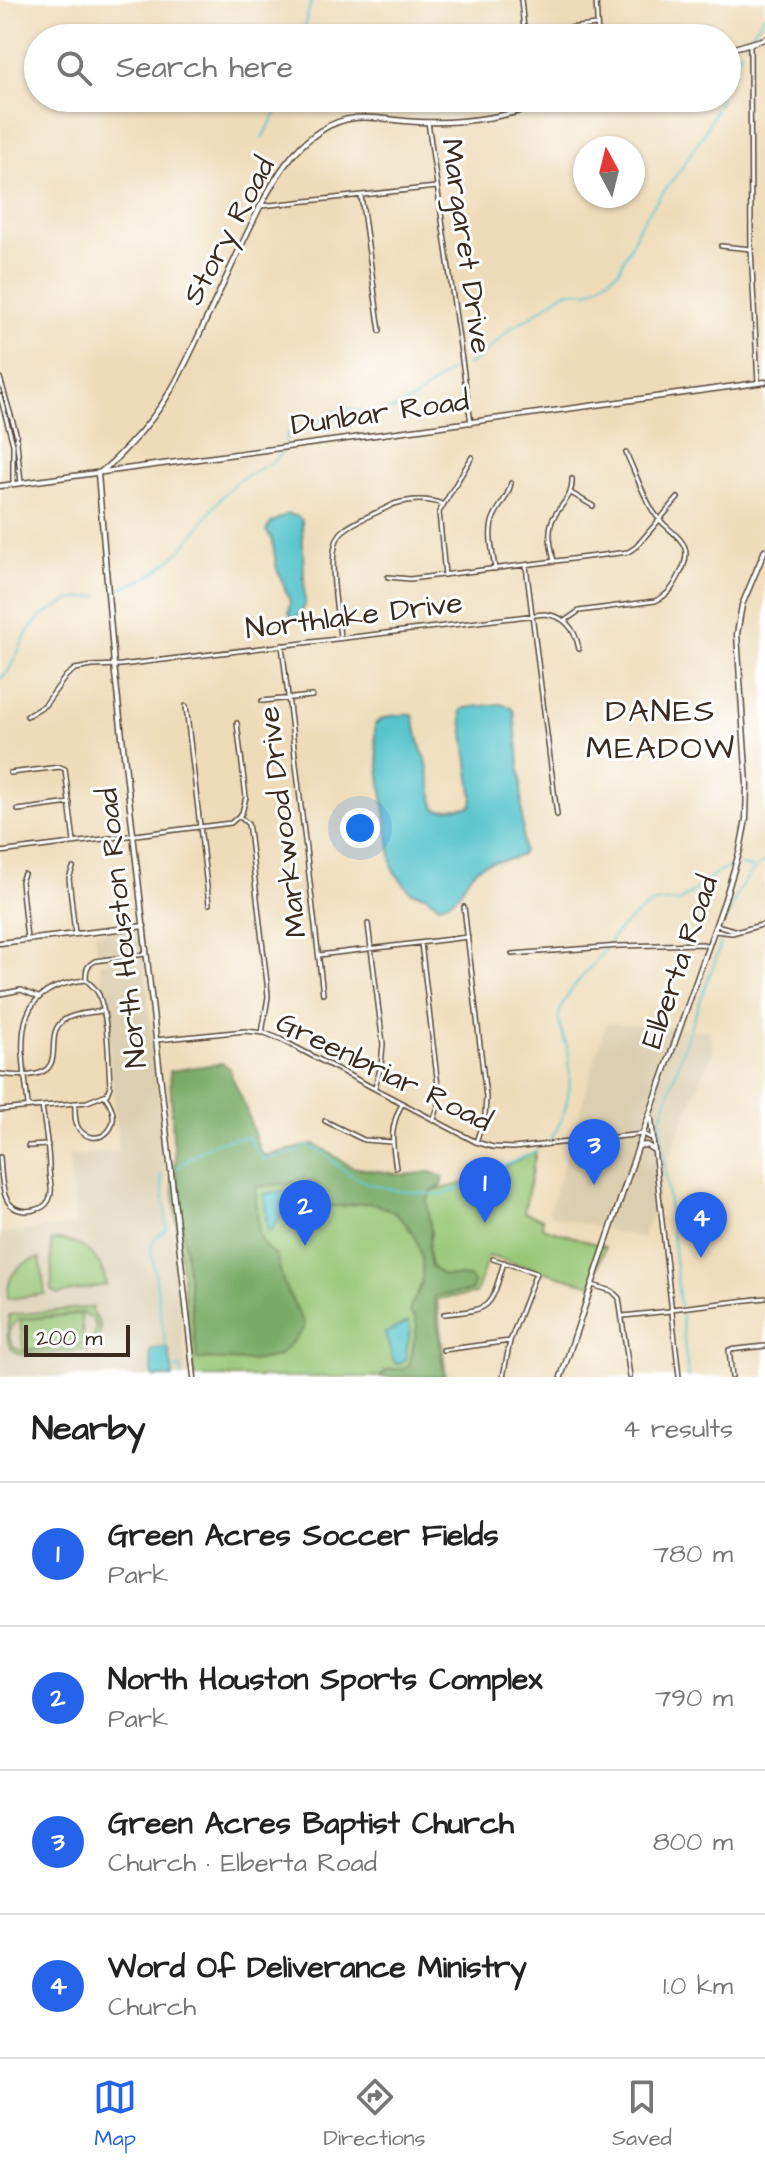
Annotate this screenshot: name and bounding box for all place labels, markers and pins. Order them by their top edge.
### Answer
pin: 3 [568,1119,620,1185]
pin: 1 [459,1157,511,1223]
pin: 2 [279,1180,331,1246]
pin: 4 [675,1192,727,1258]

